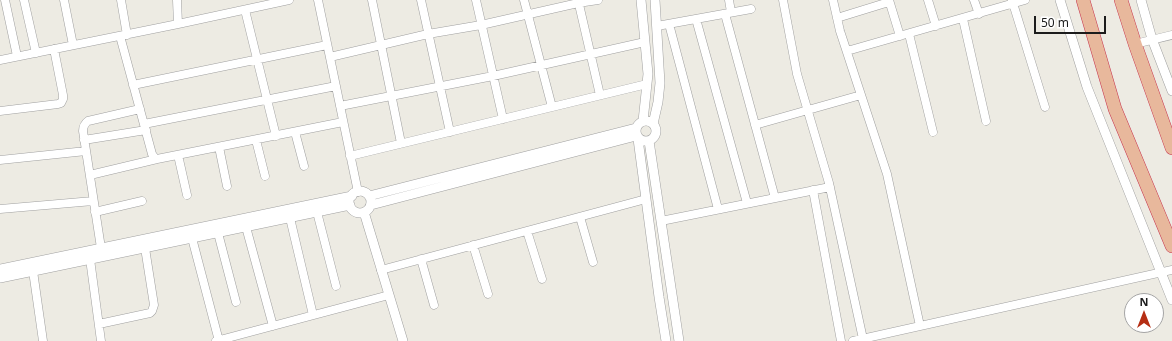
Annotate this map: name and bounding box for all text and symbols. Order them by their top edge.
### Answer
scale bar [1036,8,1108,34]
text: 50 m [1041,14,1069,31]
north arrow [1124,293,1164,333]
text: N [1140,294,1148,309]

